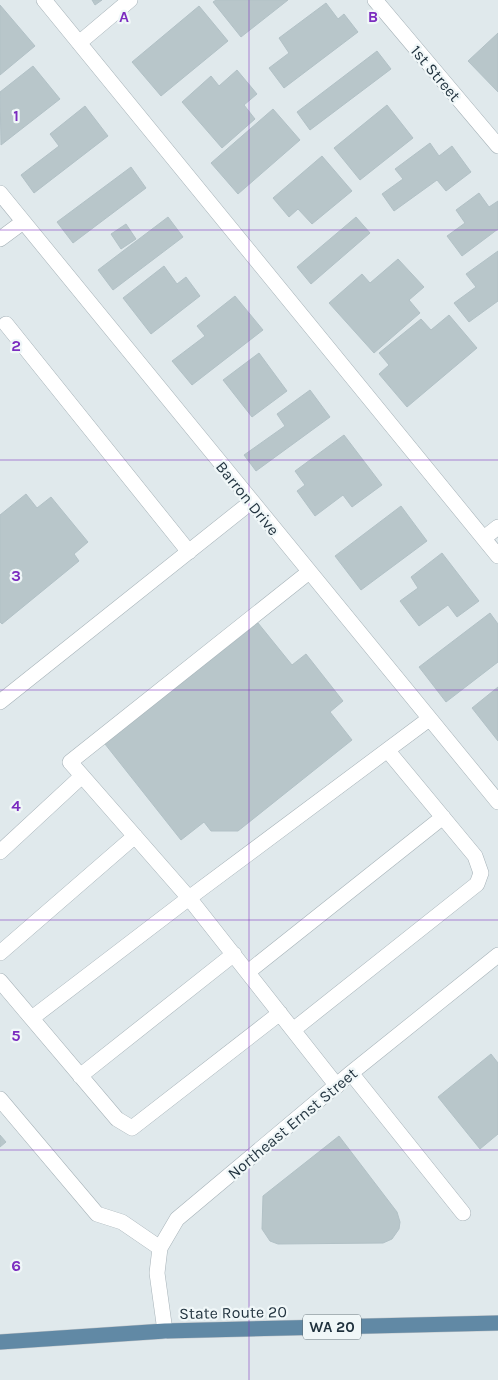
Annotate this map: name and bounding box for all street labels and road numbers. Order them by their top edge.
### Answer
street label: 1st Street [407,41,465,105]
street label: Barron Drive [212,457,283,539]
street label: Northeast Ernst Street [224,1064,361,1183]
street label: State Route 20 [179,1302,287,1323]
road number: WA 20 [303,1314,361,1340]

